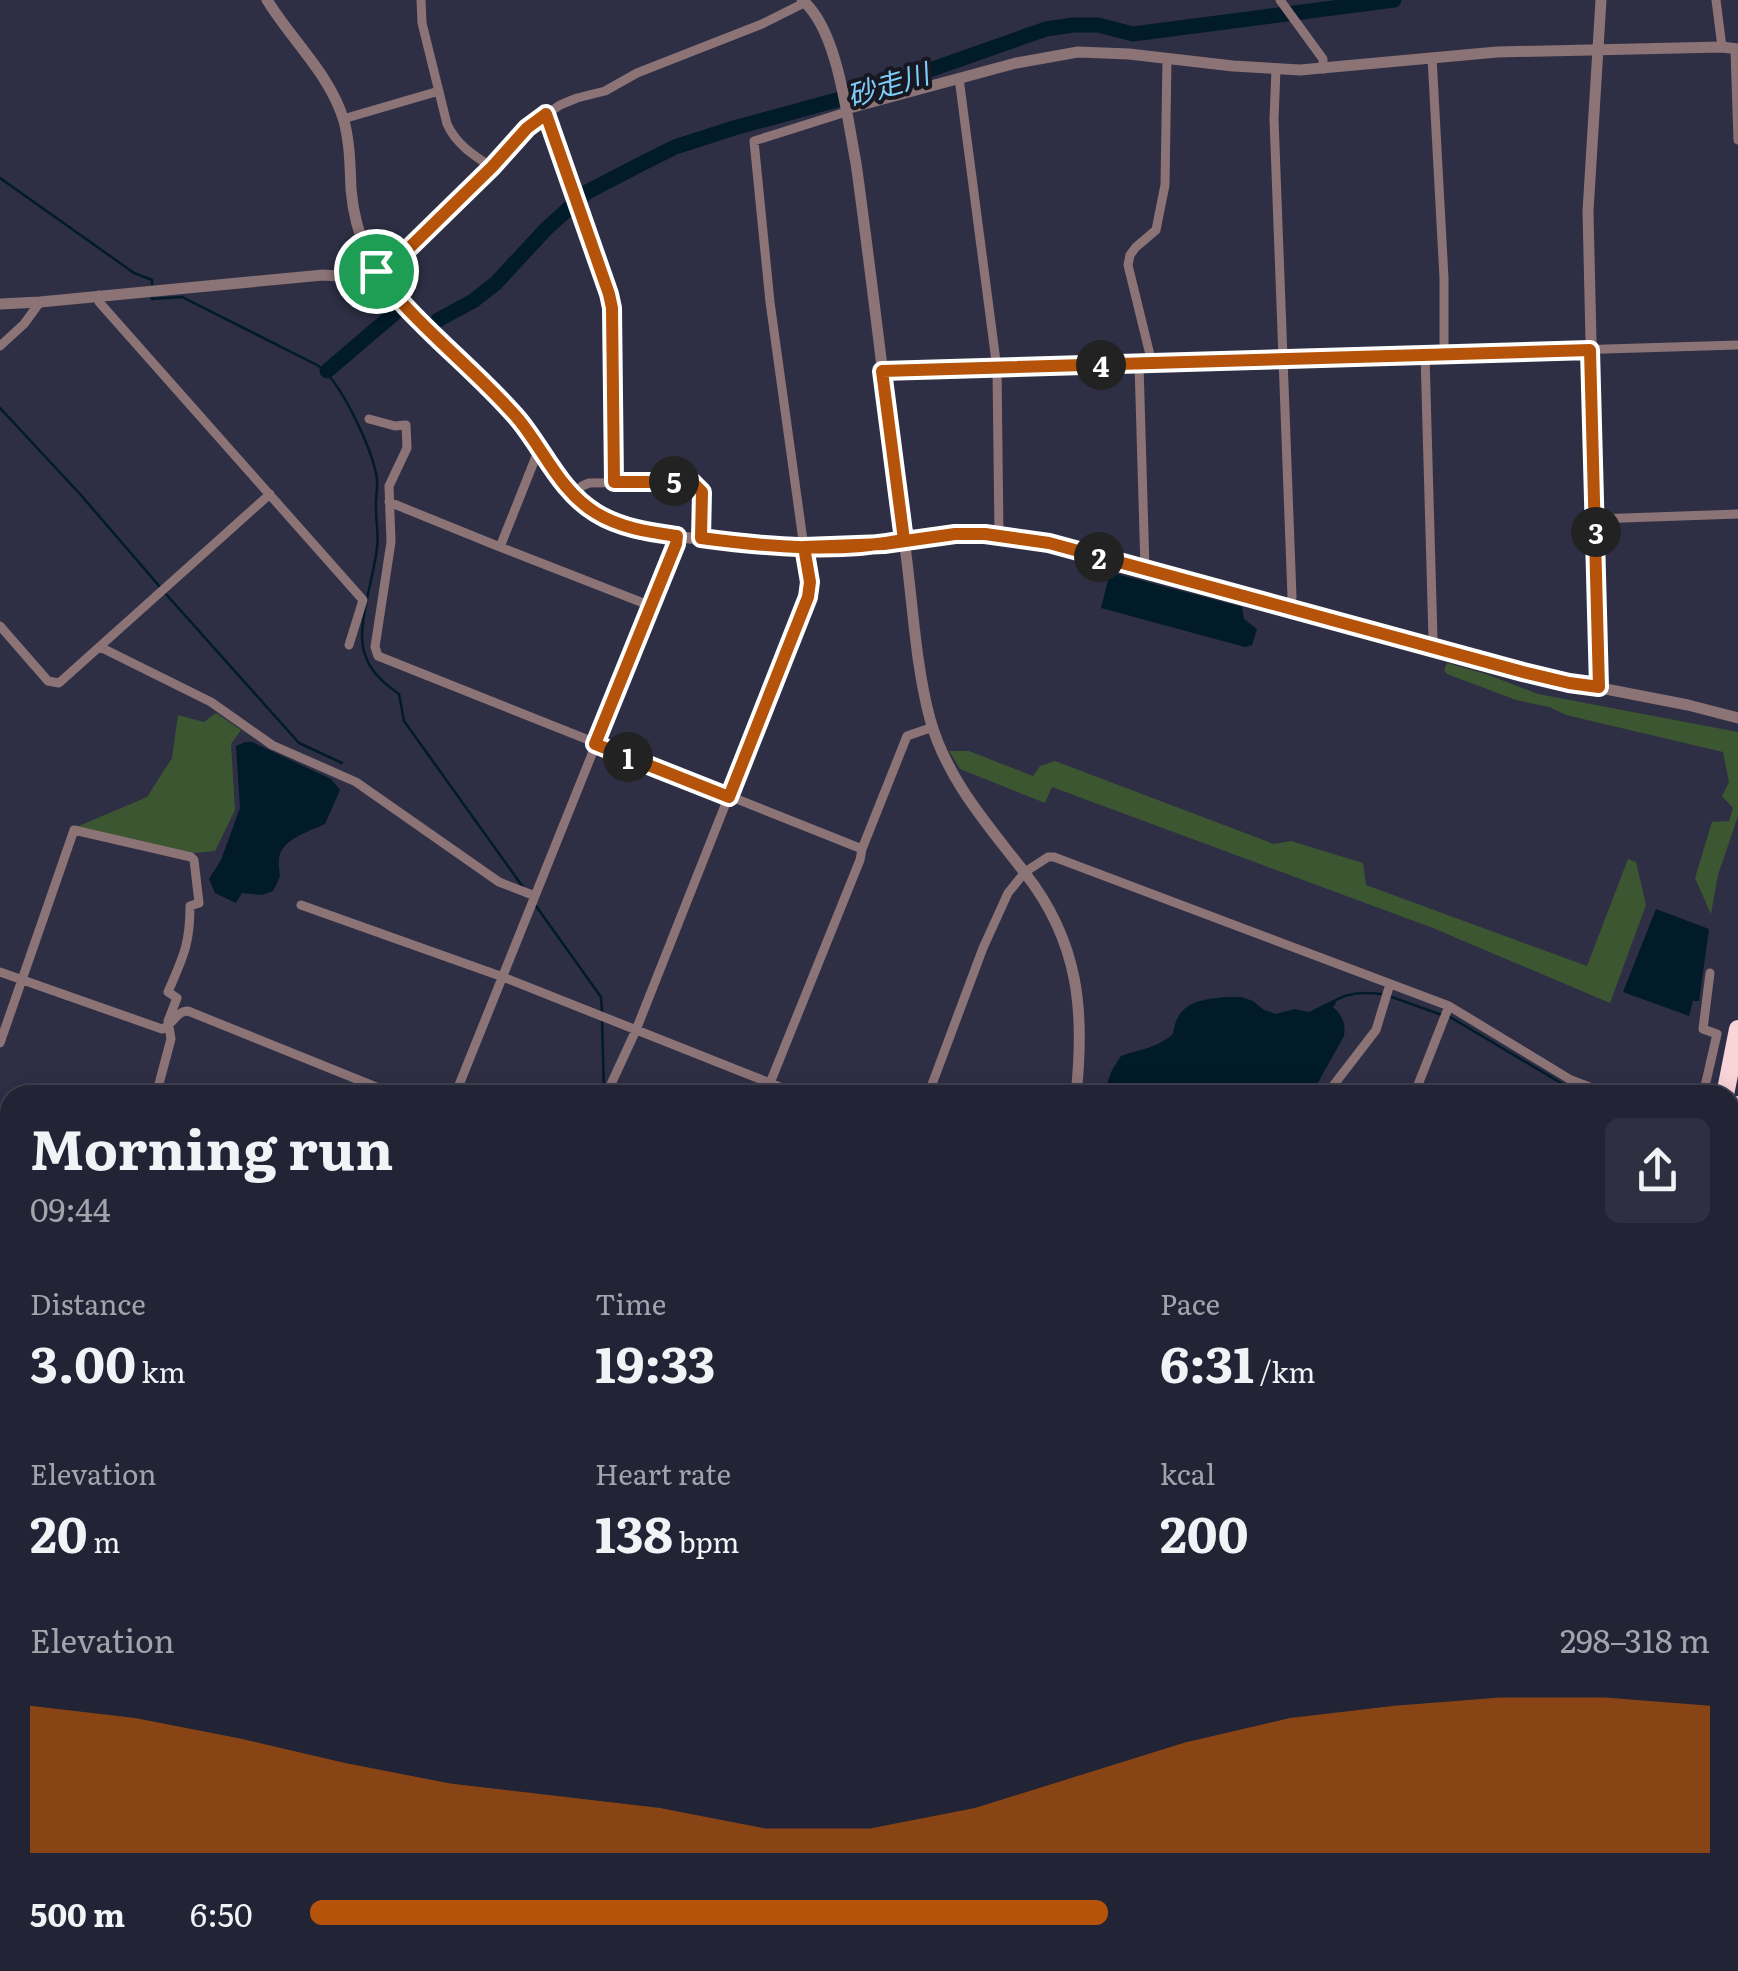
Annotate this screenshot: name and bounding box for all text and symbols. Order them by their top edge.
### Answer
water label: 砂走川 [841,50,937,115]
pin [334,229,419,314]
icon: arrive [349,244,404,299]
pin: 4 [1076,340,1126,390]
text: 4 [1093,344,1109,386]
pin: 5 [649,456,699,506]
text: 5 [666,460,682,502]
pin: 3 [1571,507,1621,557]
text: 3 [1588,511,1604,553]
pin: 2 [1074,532,1124,582]
text: 2 [1091,536,1107,578]
pin: 1 [603,732,653,782]
text: 1 [622,736,634,778]
text: Morning run [30,1105,393,1187]
button: share [1605,1118,1710,1223]
text: 09:44 [30,1184,111,1232]
text: Distance [30,1282,146,1324]
text: Time [595,1282,666,1324]
text: Pace [1160,1282,1220,1324]
text: 3.00 [30,1324,136,1398]
text: 19:33 [595,1324,715,1398]
text: 6:31 [1160,1324,1254,1398]
text: km [136,1350,186,1392]
text: /km [1254,1350,1316,1392]
text: Elevation [30,1452,157,1494]
text: Heart rate [595,1452,731,1494]
text: kcal [1160,1452,1215,1494]
text: 20 [30,1494,88,1568]
text: 138 [595,1494,673,1568]
text: 200 [1160,1494,1248,1568]
text: m [88,1520,120,1562]
text: bpm [673,1520,740,1562]
text: Elevation [30,1615,175,1663]
text: 298–318 m [1560,1615,1710,1663]
text: 500 m [30,1889,125,1937]
text: 6:50 [190,1889,253,1937]

